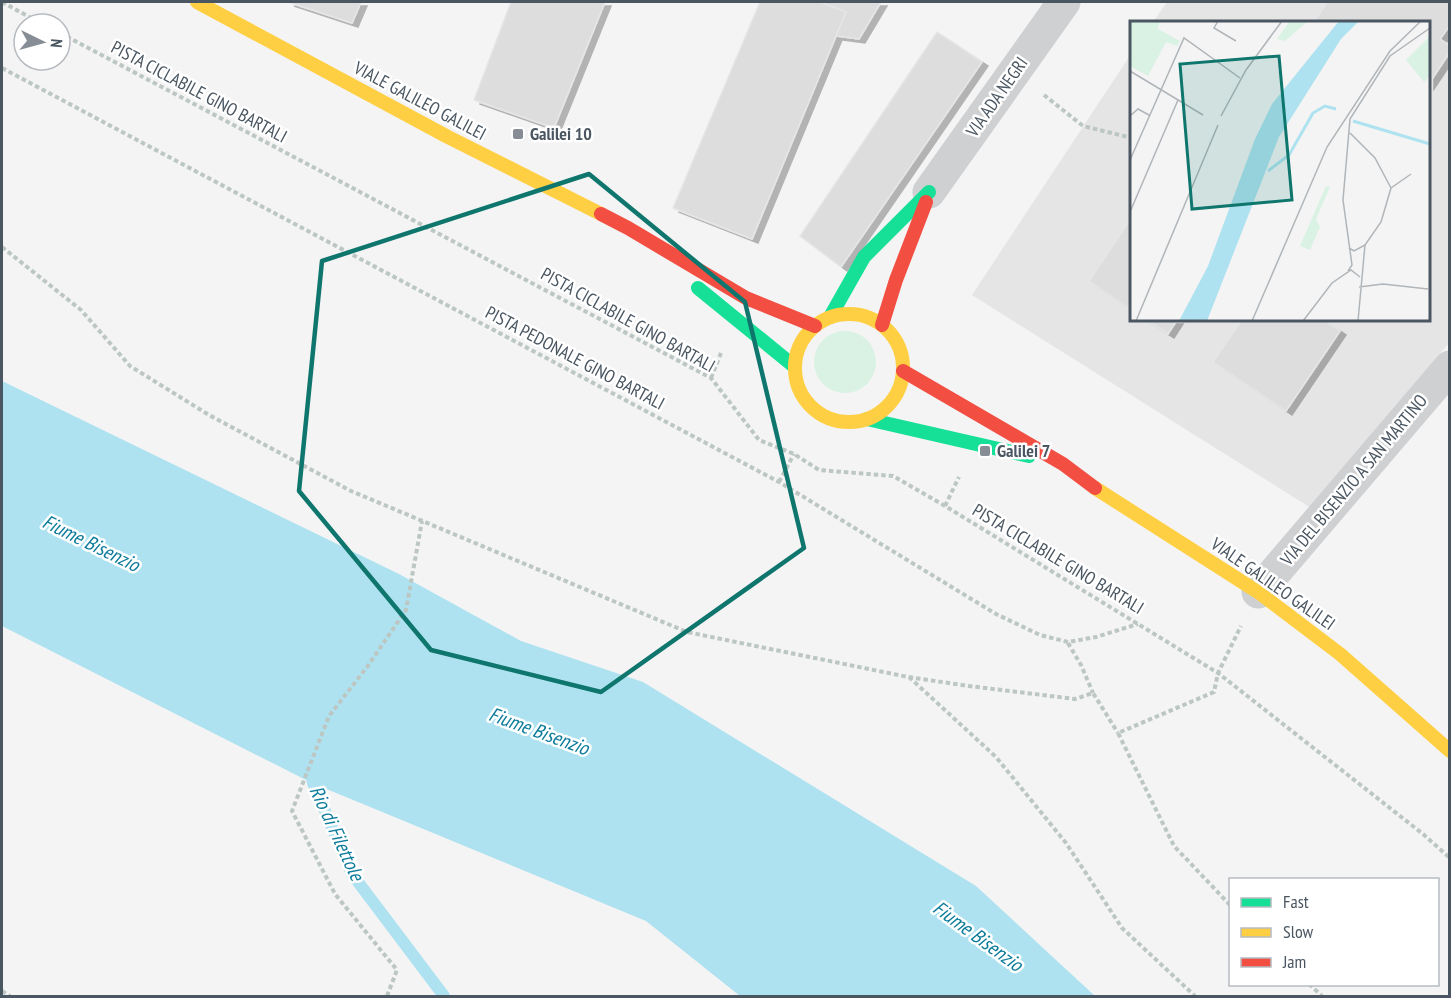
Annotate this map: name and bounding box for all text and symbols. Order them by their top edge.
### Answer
north arrow [12,12,72,72]
inset map [1130,21,1430,321]
street label: PISTA CICLABILE GINO BARTALI [107,35,291,148]
text: N [47,38,67,48]
street label: VIA ADA NEGRI [960,52,1032,142]
street label: VIALE GALILEO GALILEI [349,56,490,145]
place label: Galilei 10 [530,122,592,145]
marker: Galilei 10 [511,127,525,141]
street label: PISTA CICLABILE GINO BARTALI [537,262,719,377]
street label: PISTA PEDONALE GINO BARTALI [482,301,669,415]
street label: VIA DEL BISENZIO A SAN MARTINO [1275,389,1432,571]
place label: Galilei 7 [997,439,1050,462]
marker: Galilei 7 [978,444,992,458]
street label: PISTA CICLABILE GINO BARTALI [968,498,1148,619]
water label: Fiume Bisenzio [38,508,145,578]
street label: VIALE GALILEO GALILEI [1206,532,1340,635]
water label: Fiume Bisenzio [485,701,594,762]
water label: Rio di Filettole [304,781,371,886]
legend [1229,878,1439,986]
text: Fast [1283,890,1309,913]
water label: Fiume Bisenzio [928,895,1029,978]
text: Slow [1283,920,1314,943]
text: Jam [1282,950,1306,973]

